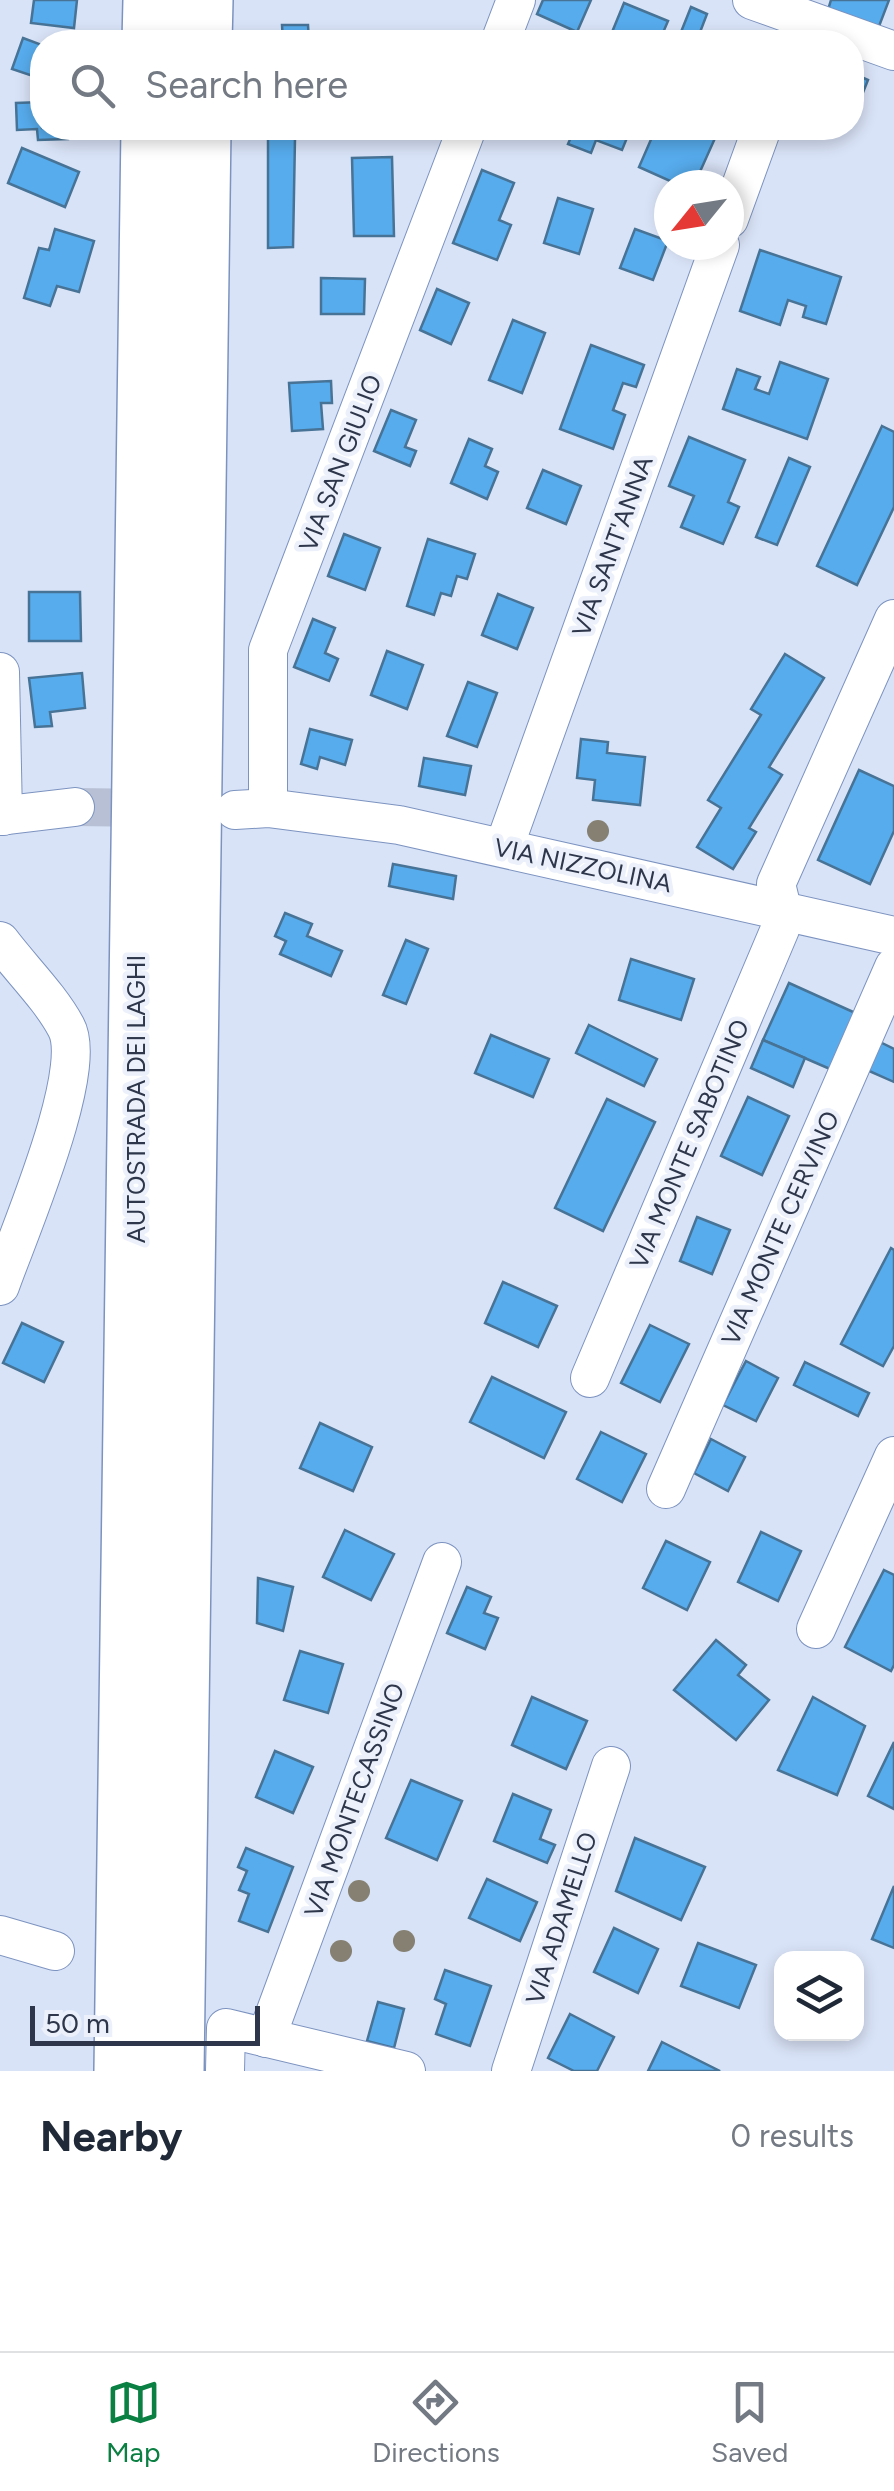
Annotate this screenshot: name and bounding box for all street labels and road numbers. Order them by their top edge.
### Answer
street label: VIA SAN GIULIO [292,370,388,556]
street label: VIA SANT'ANNA [565,451,659,640]
street label: VIA NIZZOLINA [491,832,675,898]
street label: AUTOSTRADA DEI LAGHI [121,955,151,1243]
street label: VIA MONTE SABOTINO [623,1015,755,1273]
street label: VIA MONTE CERVINO [715,1106,845,1350]
street label: VIA MONTECASSINO [298,1679,410,1921]
street label: VIA ADAMELLO [519,1828,603,2008]

